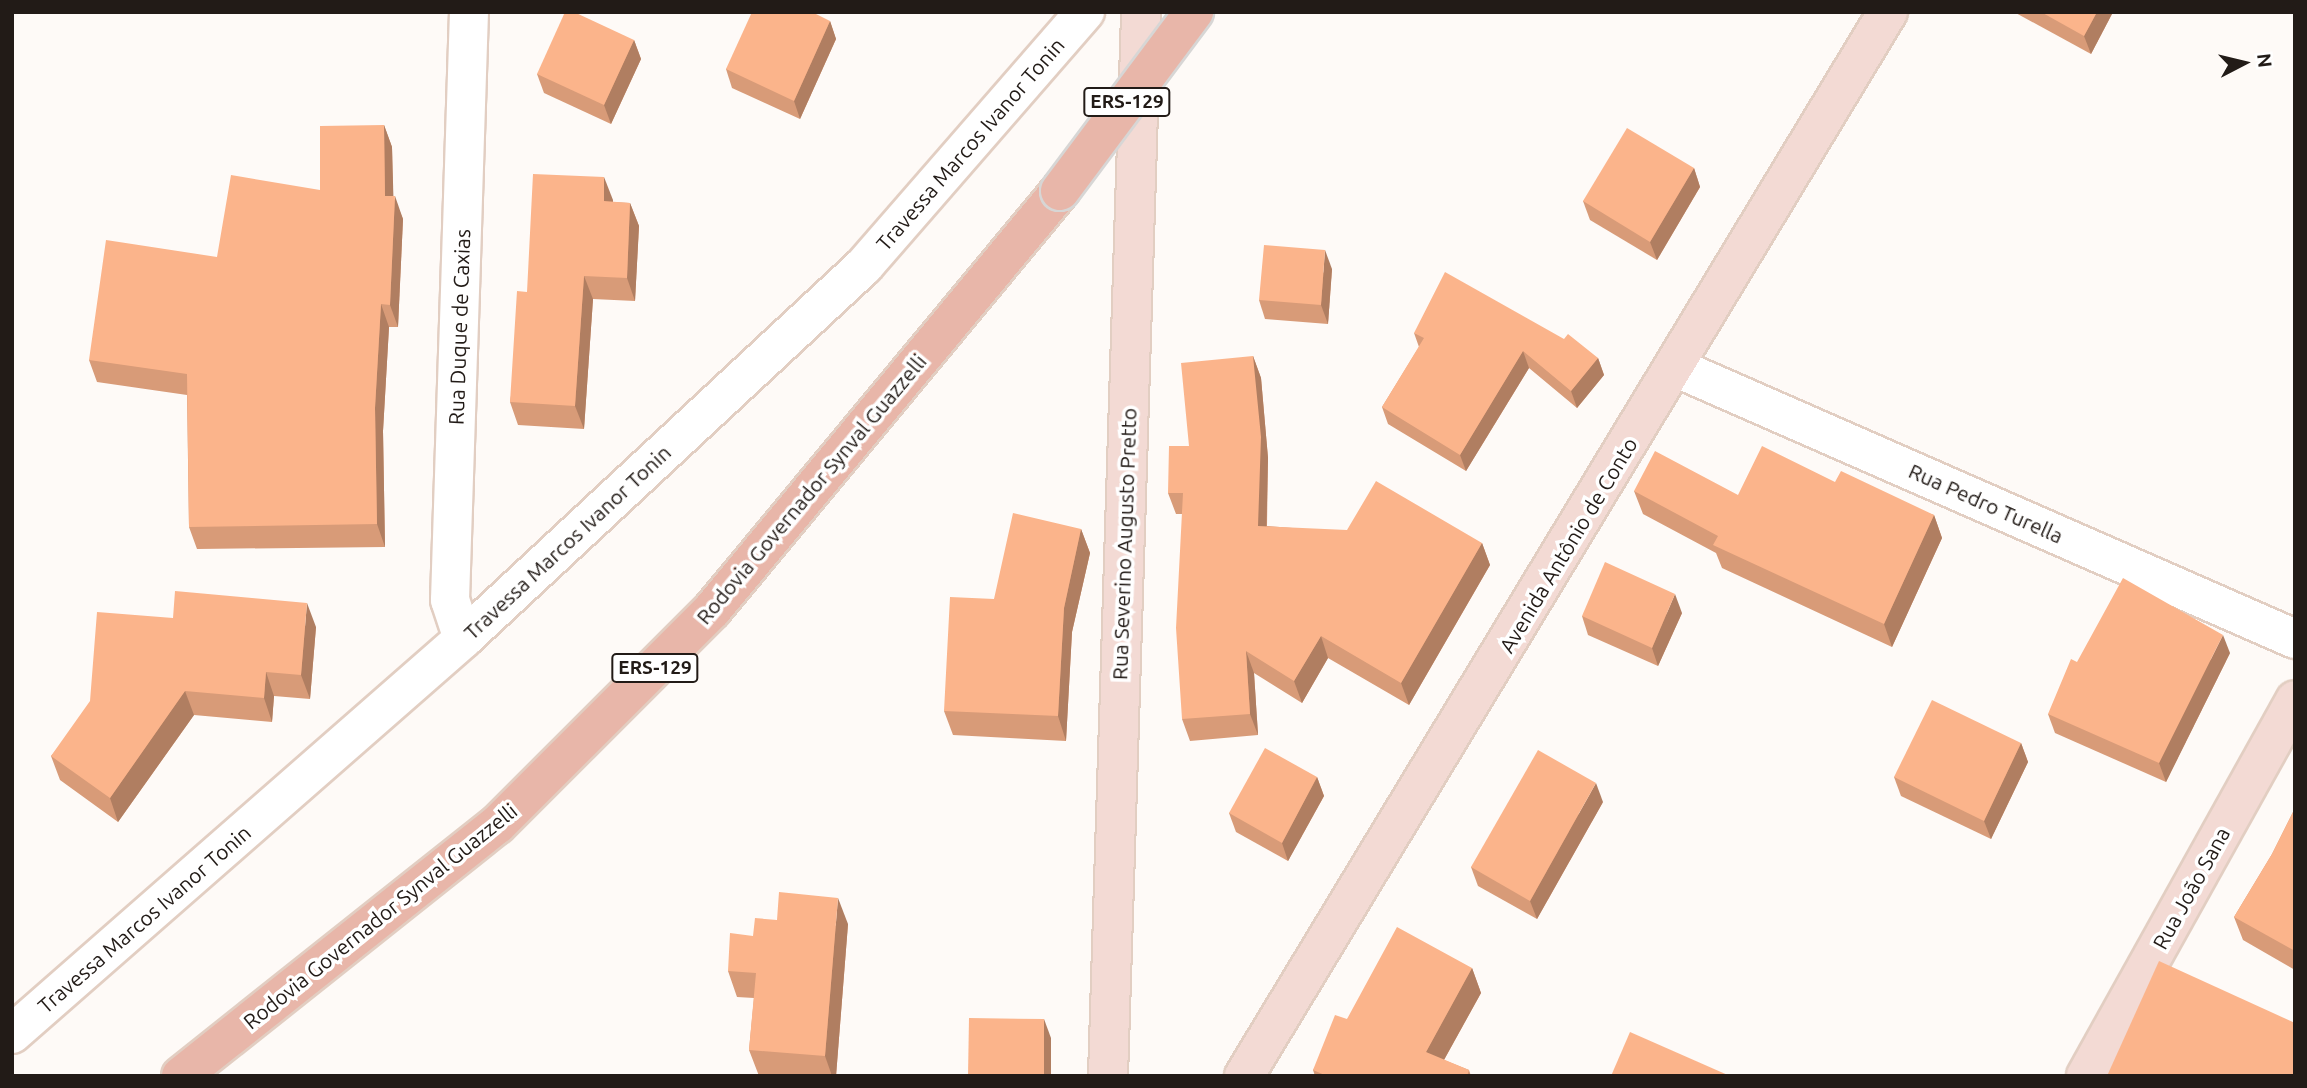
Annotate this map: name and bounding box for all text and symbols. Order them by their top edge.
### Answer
north arrow [2209,28,2279,98]
street label: Travessa Marcos Ivanor Tonin [871,32,1069,256]
text: N [2253,52,2277,69]
road number: ERS-129 [1083,86,1171,118]
street label: Rua Duque de Caxias [443,229,475,425]
street label: Rodovia Governador Synval Guazzelli [691,349,931,629]
street label: Rua Severino Augusto Pretto [1107,408,1141,680]
street label: Avenida Antônio de Conto [1494,433,1642,657]
street label: Travessa Marcos Ivanor Tonin [458,439,676,645]
street label: Rua Pedro Turella [1905,458,2067,548]
road number: ERS-129 [611,652,699,684]
street label: Rodovia Governador Synval Guazzelli [238,798,522,1034]
street label: Travessa Marcos Ivanor Tonin [32,820,256,1018]
street label: Rua João Sana [2147,823,2235,953]

